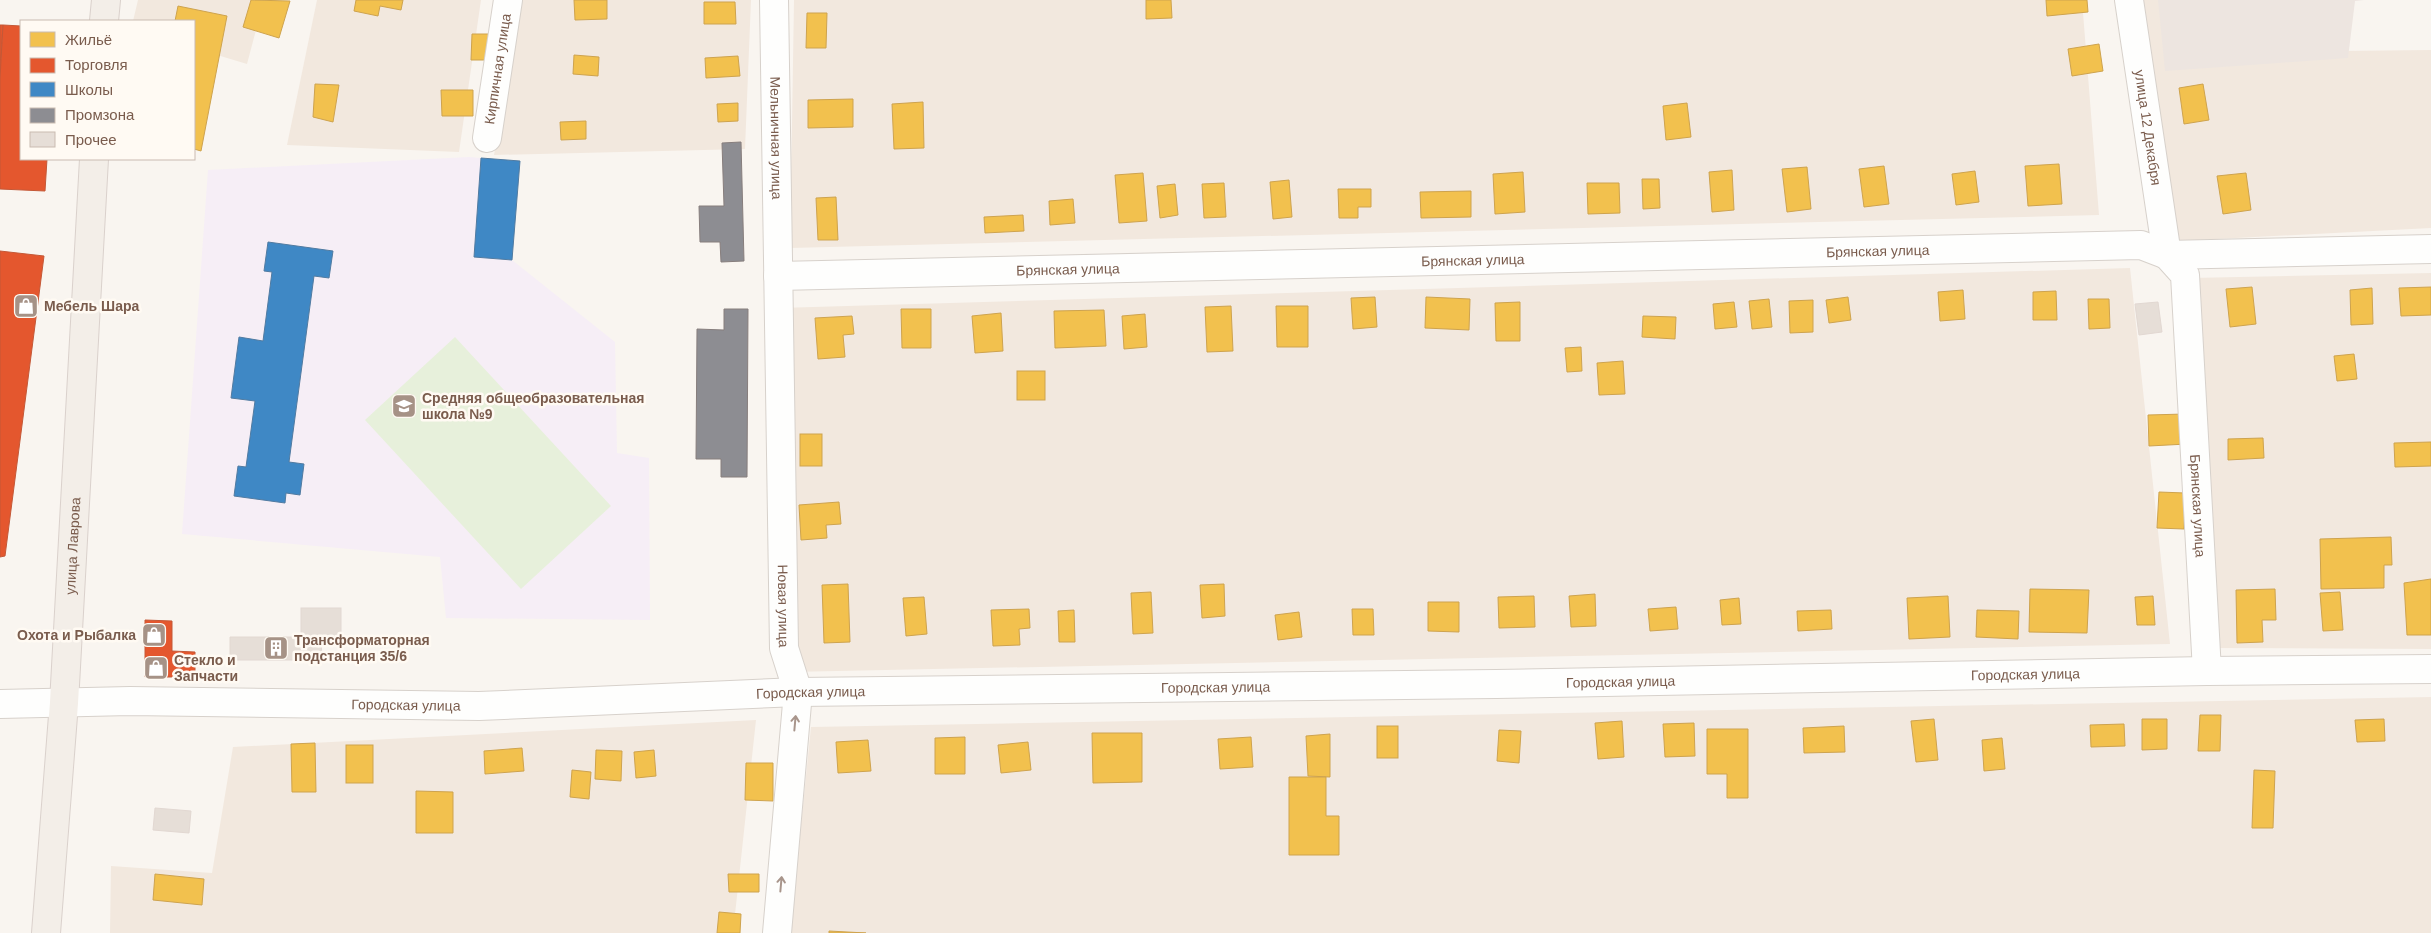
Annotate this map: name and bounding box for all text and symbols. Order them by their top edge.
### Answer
street label: Кирпичная улица [481,12,514,125]
legend [20,20,195,160]
text: Жильё [65,31,112,48]
text: Торговля [65,56,128,73]
street label: улица 12 Декабря [2132,69,2165,186]
street label: Мельничная улица [767,76,785,200]
text: Школы [65,81,113,98]
text: Промзона [65,106,135,123]
text: Прочее [65,131,117,148]
street label: Брянская улица [1826,242,1930,260]
street label: Брянская улица [1421,251,1525,269]
street label: Брянская улица [1016,260,1120,279]
shop icon: Мебель Шара [13,293,39,319]
place label: Мебель Шара [44,298,139,314]
place label: Средняя общеобразовательная школа №9 [422,390,644,422]
school or university icon: Средняя общеобразовательная школа №9 [391,393,417,419]
street label: Брянская улица [2187,454,2209,558]
street label: улица Лаврова [62,497,83,595]
street label: Новая улица [775,564,792,648]
shop icon: Охота и Рыбалка [141,622,167,648]
place label: Охота и Рыбалка [17,627,136,643]
place label: Трансформаторная подстанция 35/6 [294,632,430,664]
building icon: Трансформаторная подстанция 35/6 [263,635,289,661]
place label: Стекло и Запчасти [174,652,238,684]
shop icon: Стекло и Запчасти [143,655,169,681]
street label: Городская улица [1971,665,2080,683]
street label: Городская улица [1566,673,1675,691]
street label: Городская улица [1161,679,1270,696]
street label: Городская улица [756,683,865,702]
street label: Городская улица [351,696,461,714]
one-way arrow [790,715,800,731]
one-way arrow [776,877,786,893]

